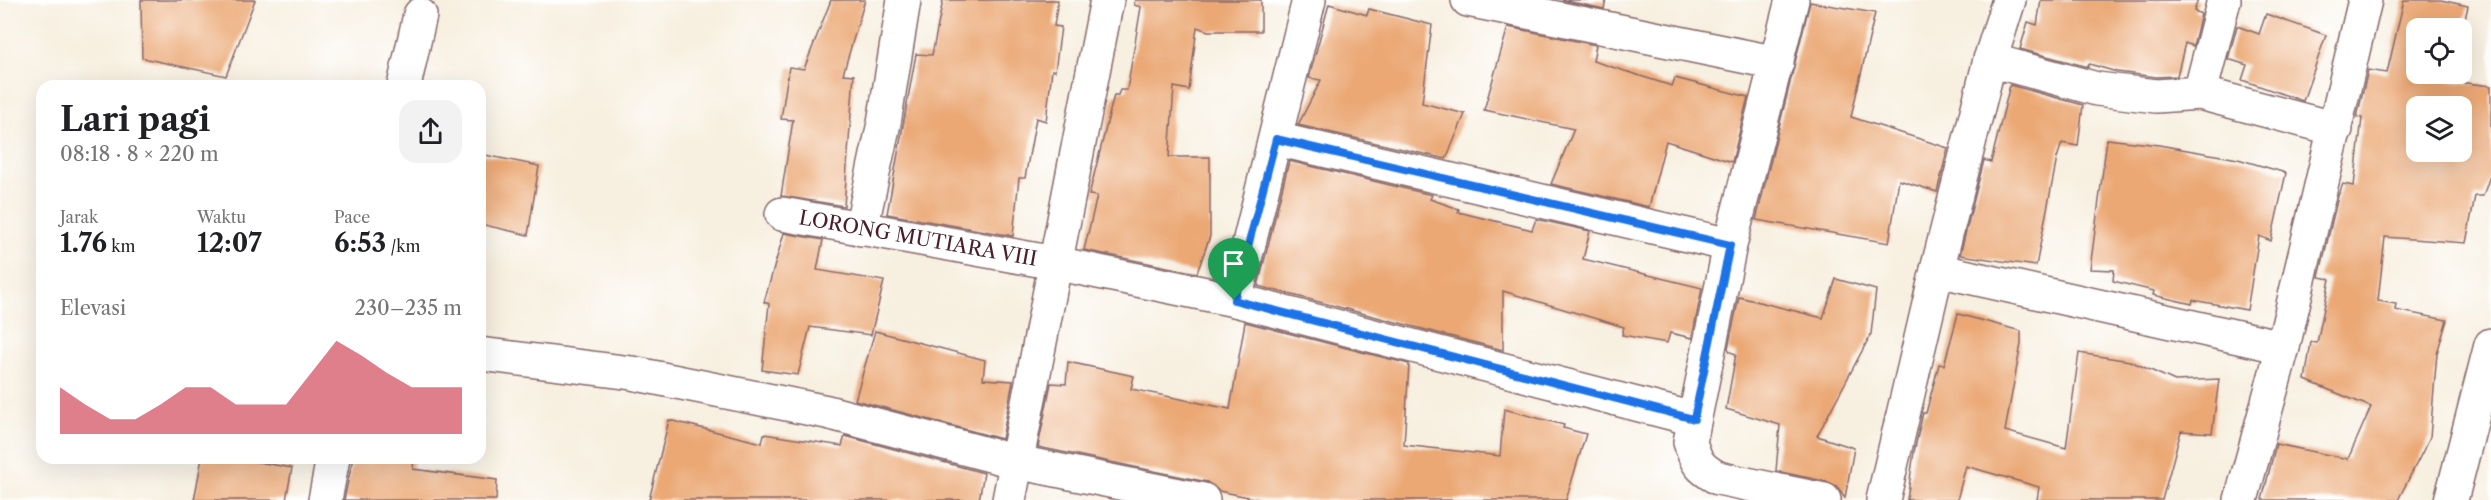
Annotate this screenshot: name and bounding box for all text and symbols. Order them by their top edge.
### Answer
map controls [2406,18,2472,162]
button: locate [2406,18,2472,84]
button: layers [2406,96,2472,162]
text: Lari pagi [60,99,210,140]
button: share [399,100,462,163]
text: 08:18 · 8 × 220 m [60,142,219,166]
street label: LORONG MUTIARA VIII [797,205,1039,271]
text: Jarak [60,207,98,227]
text: Waktu [197,207,246,227]
text: Pace [334,207,370,227]
text: 1.76 [60,227,107,259]
text: 12:07 [197,227,262,259]
text: 6:53 [334,227,386,259]
text: km [107,236,135,256]
text: /km [386,236,421,256]
pin [1208,238,1259,300]
icon: arrive [1217,247,1250,280]
text: Elevasi [60,296,126,320]
text: 230–235 m [355,296,462,320]

